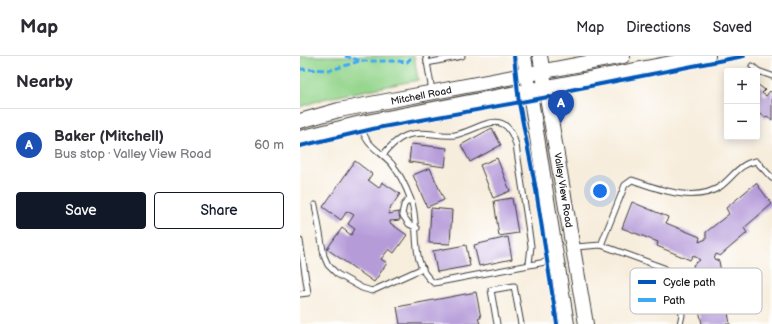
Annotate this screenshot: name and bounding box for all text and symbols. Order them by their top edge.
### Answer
text: Map [20,16,58,39]
text: Map [576,19,604,36]
text: Directions [626,19,691,36]
text: Saved [713,19,752,36]
map controls [724,68,760,140]
button: + [724,68,760,104]
text: Nearby [16,72,73,92]
street label: Mitchell Road [390,84,453,108]
pin: A [548,90,574,123]
button: − [724,104,760,140]
text: Baker (Mitchell) [54,127,164,146]
text: A [25,137,33,153]
text: 60 m [254,137,284,153]
text: Bus stop · Valley View Road [54,146,211,162]
street label: Valley View Road [551,152,575,229]
your location [590,181,610,201]
button: Save [16,192,146,229]
button: Share [154,192,284,229]
legend [630,268,762,314]
text: Cycle path [663,276,715,289]
text: Path [663,294,685,307]

